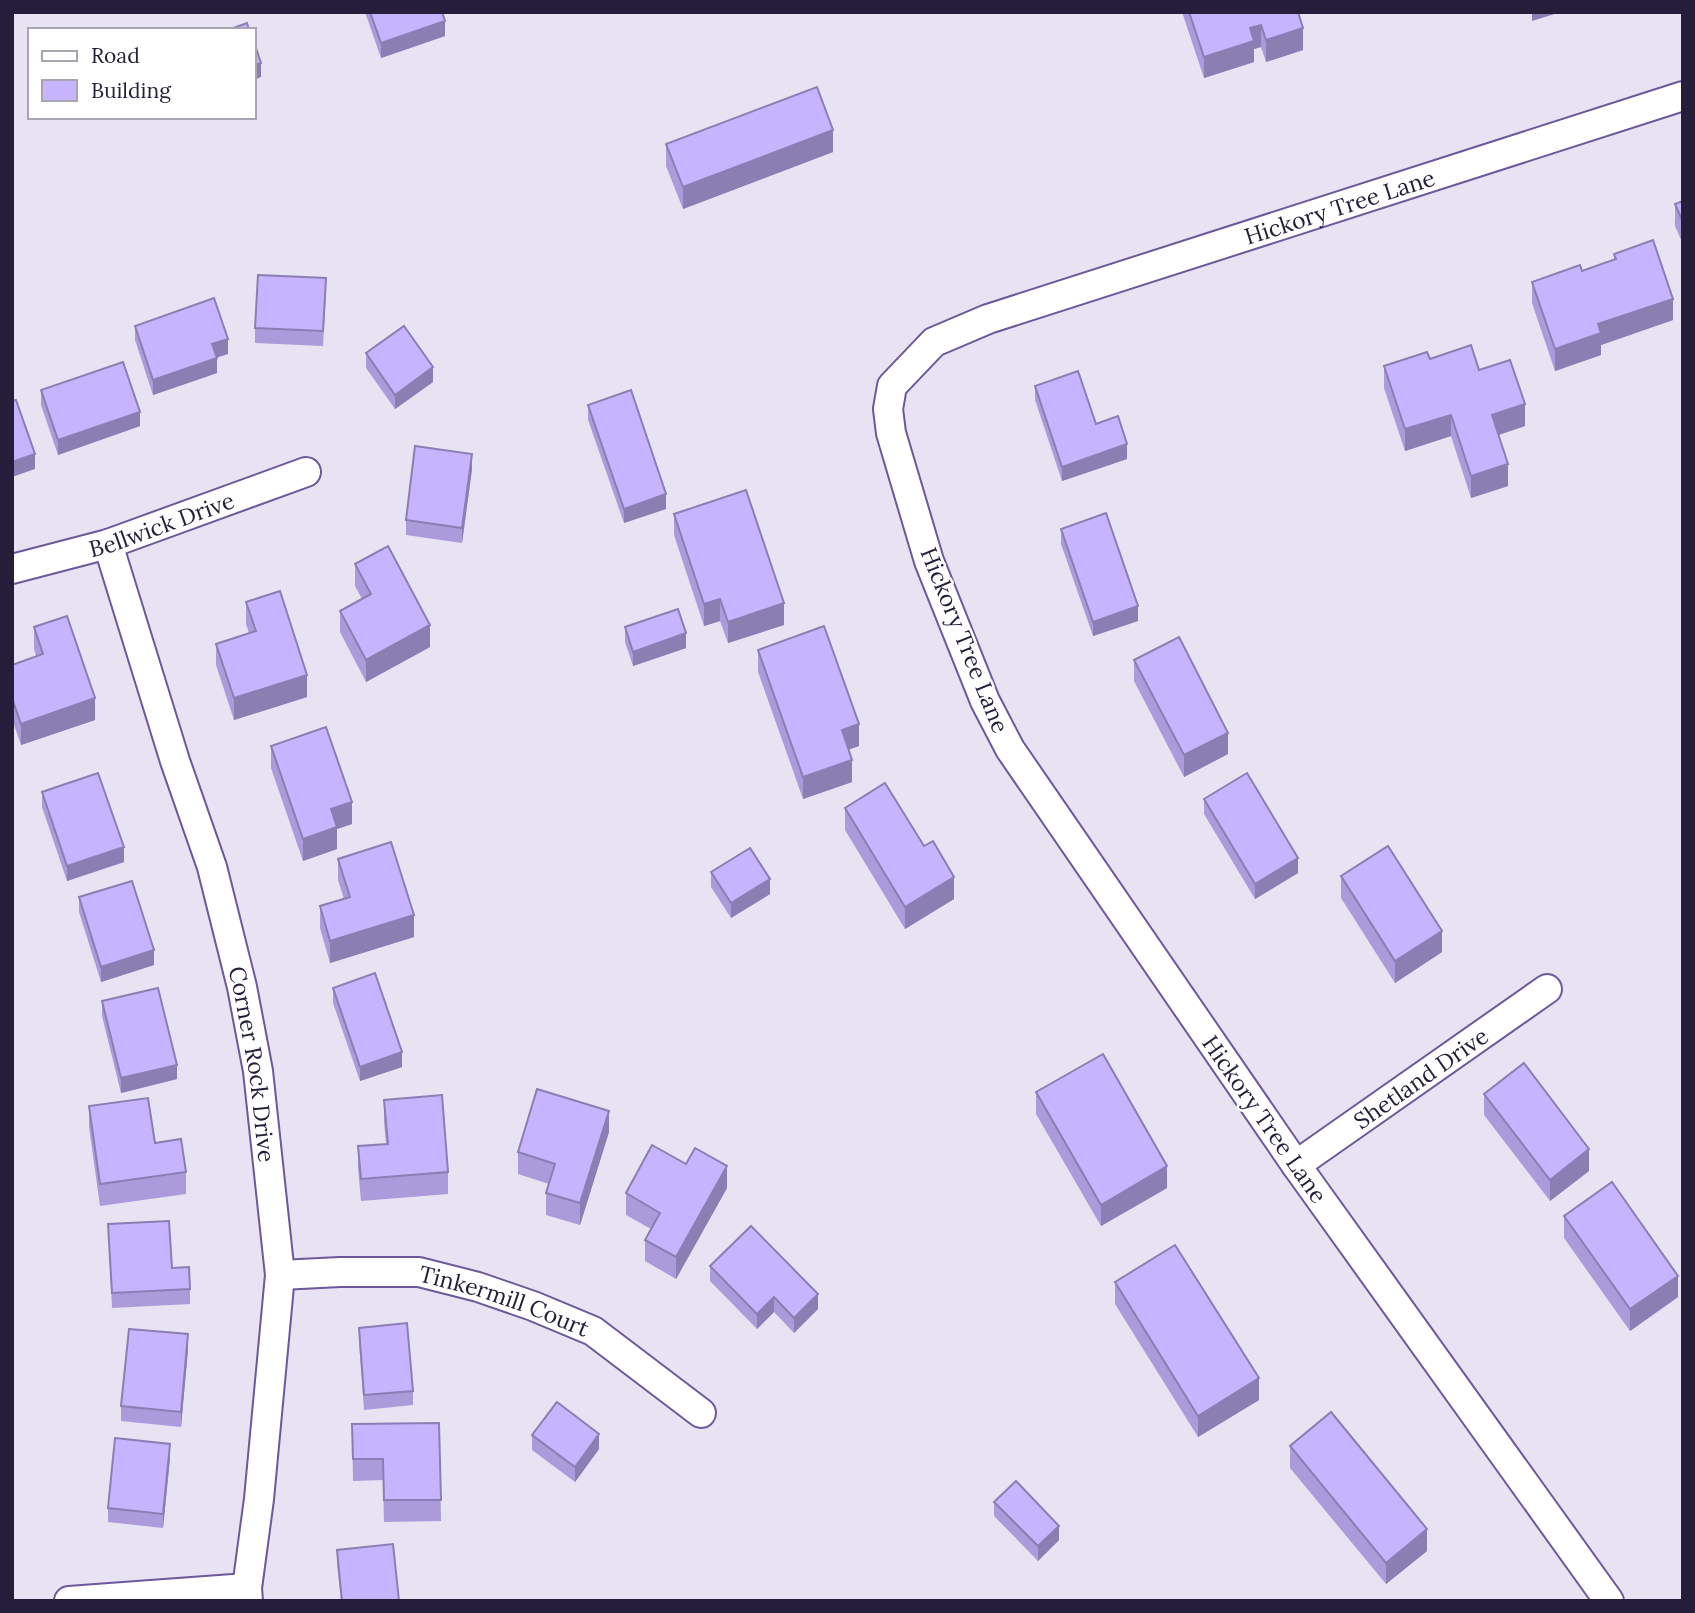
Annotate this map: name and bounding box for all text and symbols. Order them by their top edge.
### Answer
legend [28,28,256,119]
text: Road [91,42,140,69]
text: Building [91,77,171,104]
street label: Hickory Tree Lane [1241,162,1438,250]
street label: Bellwick Drive [86,485,238,563]
street label: Hickory Tree Lane [915,543,1015,737]
street label: Corner Rock Drive [223,963,282,1163]
street label: Shetland Drive [1348,1021,1493,1135]
street label: Hickory Tree Lane [1196,1030,1334,1208]
street label: Tinkermill Court [416,1258,594,1342]

